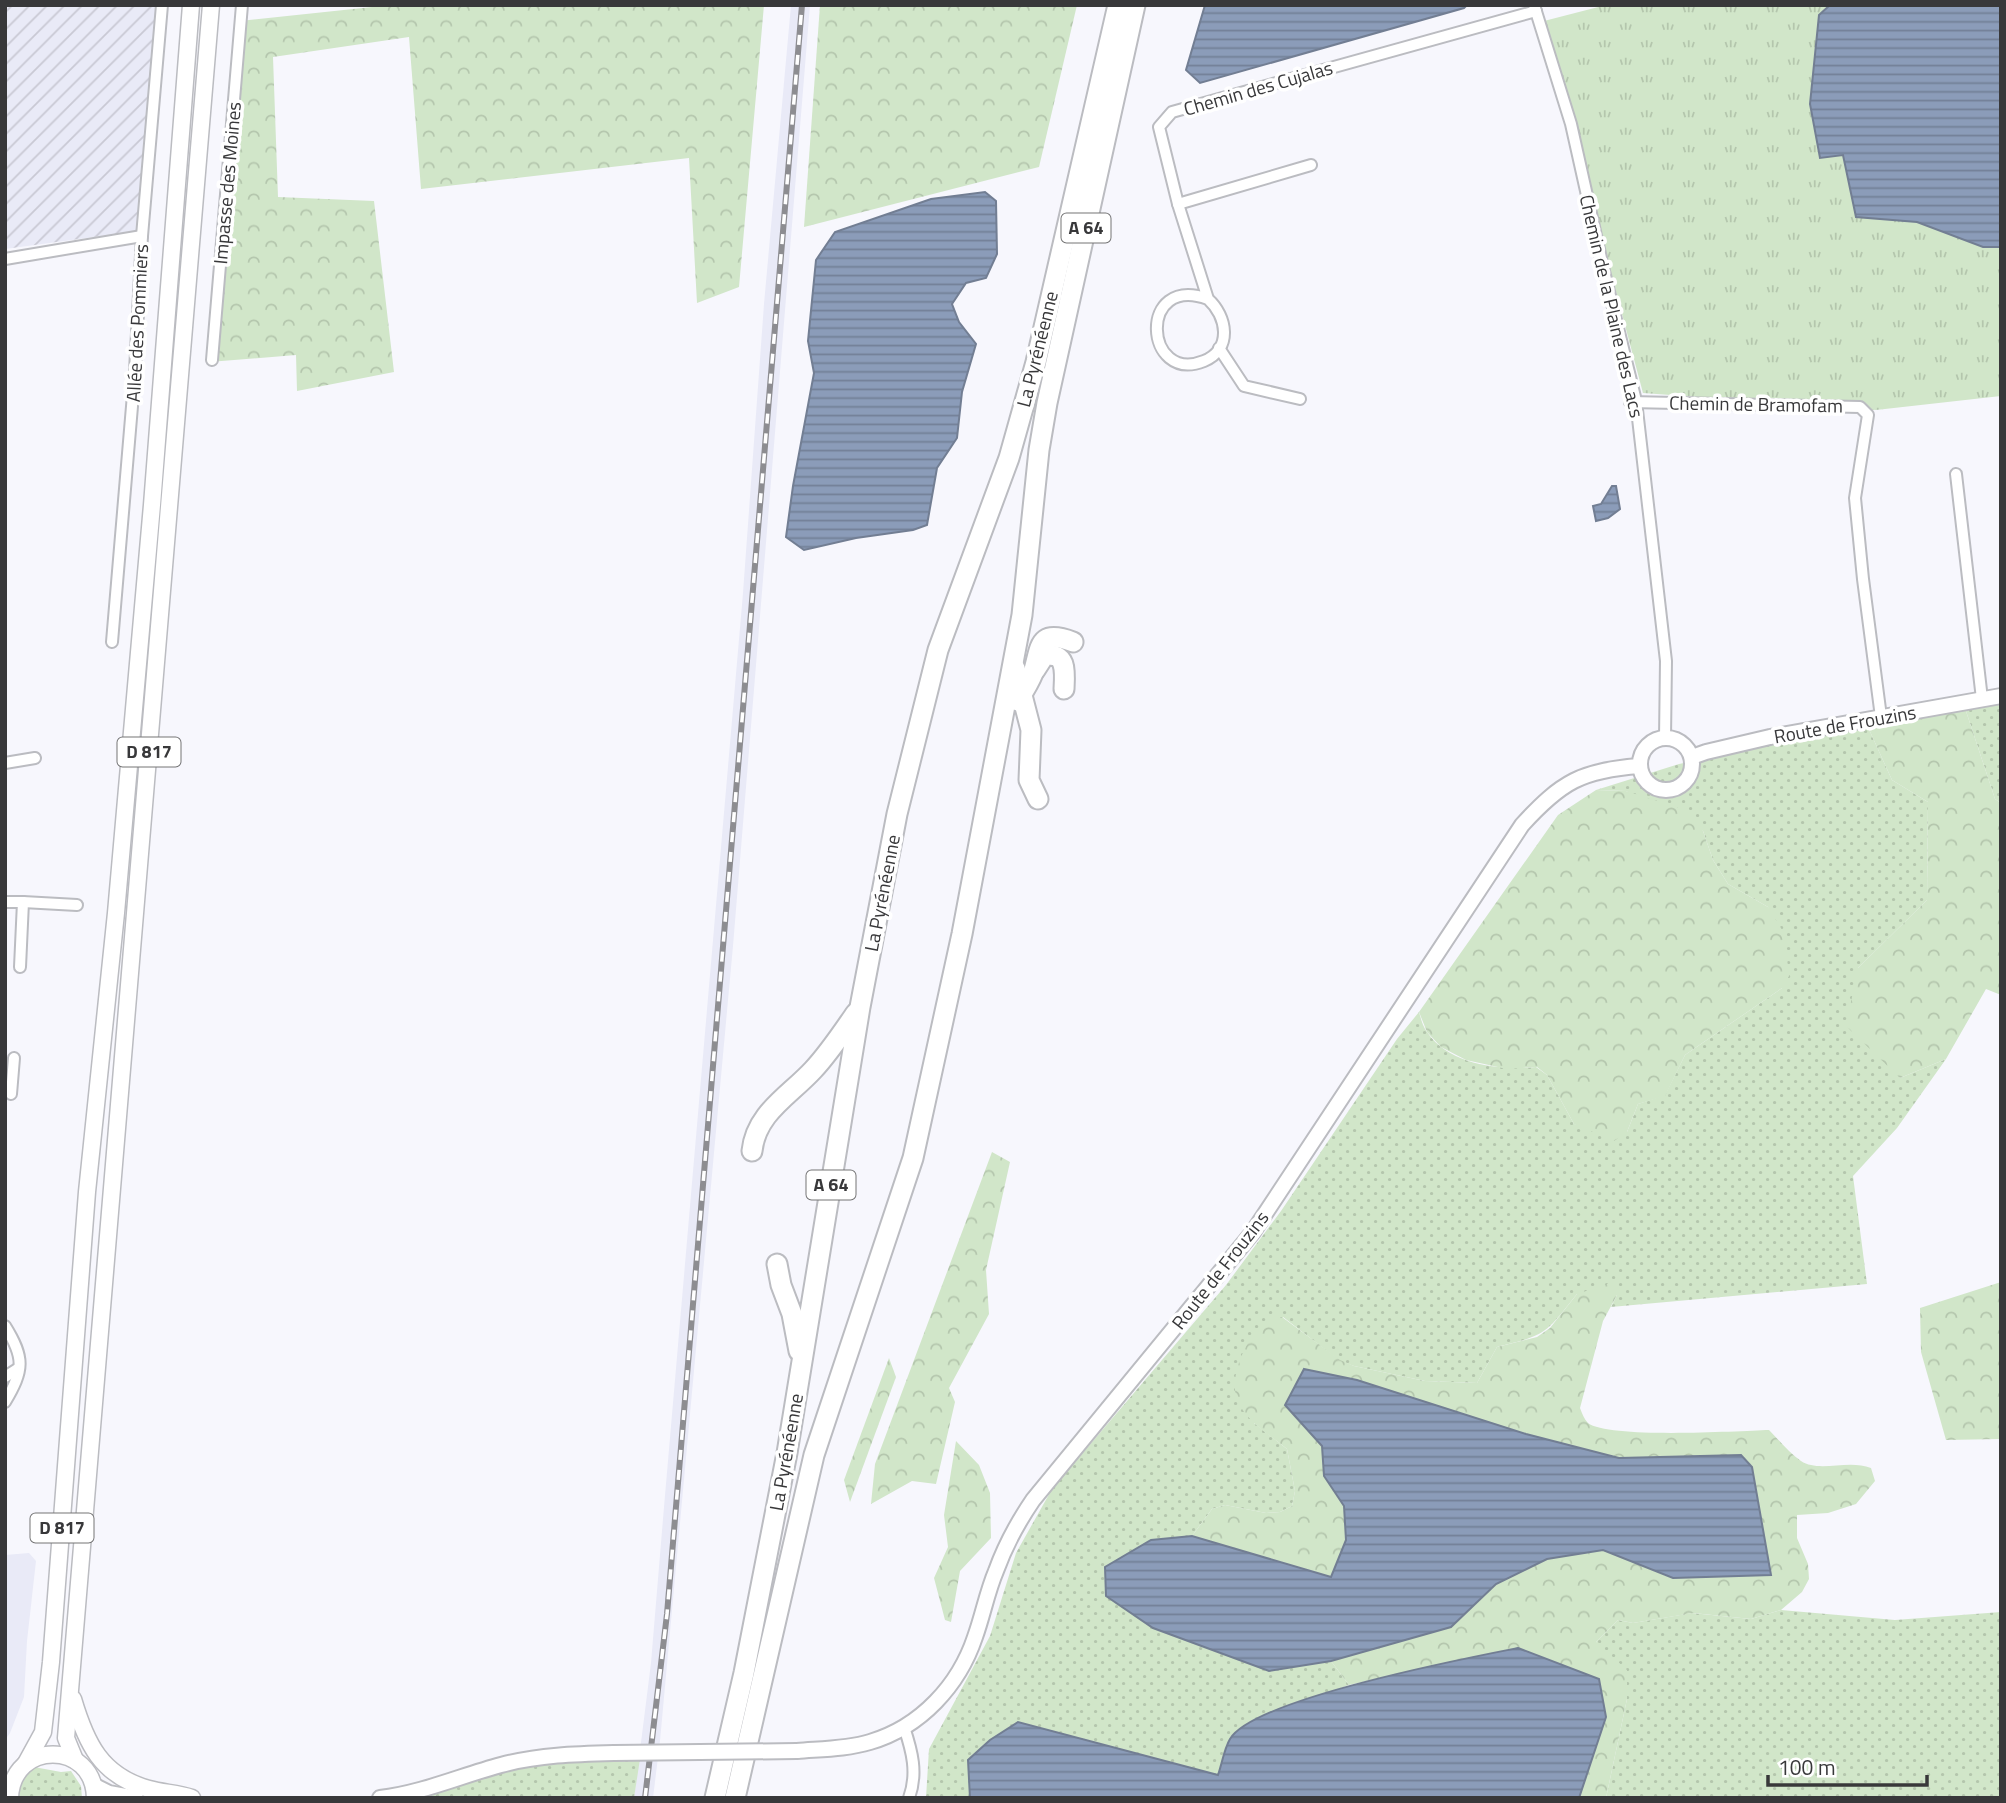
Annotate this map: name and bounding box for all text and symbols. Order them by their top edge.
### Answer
street label: Chemin des Cujalas [1180,52,1336,123]
street label: Impasse des Moines [205,100,248,265]
street label: Chemin de la Plaine des Lacs [1573,191,1652,420]
road number: A 64 [1062,213,1110,242]
street label: Allée des Pommiers [118,243,155,403]
street label: La Pyrénéenne [1008,288,1065,410]
street label: Chemin de Bramofam [1669,387,1843,420]
street label: Route de Frouzins [1772,697,1918,750]
road number: D 817 [118,738,180,766]
street label: La Pyrénéenne [856,832,907,954]
road number: A 64 [806,1170,856,1200]
street label: Route de Frouzins [1164,1204,1275,1335]
street label: La Pyrénéenne [761,1391,810,1513]
road number: D 817 [31,1513,94,1542]
scale bar [1768,1744,1927,1788]
text: 100 m [1778,1751,1835,1783]

